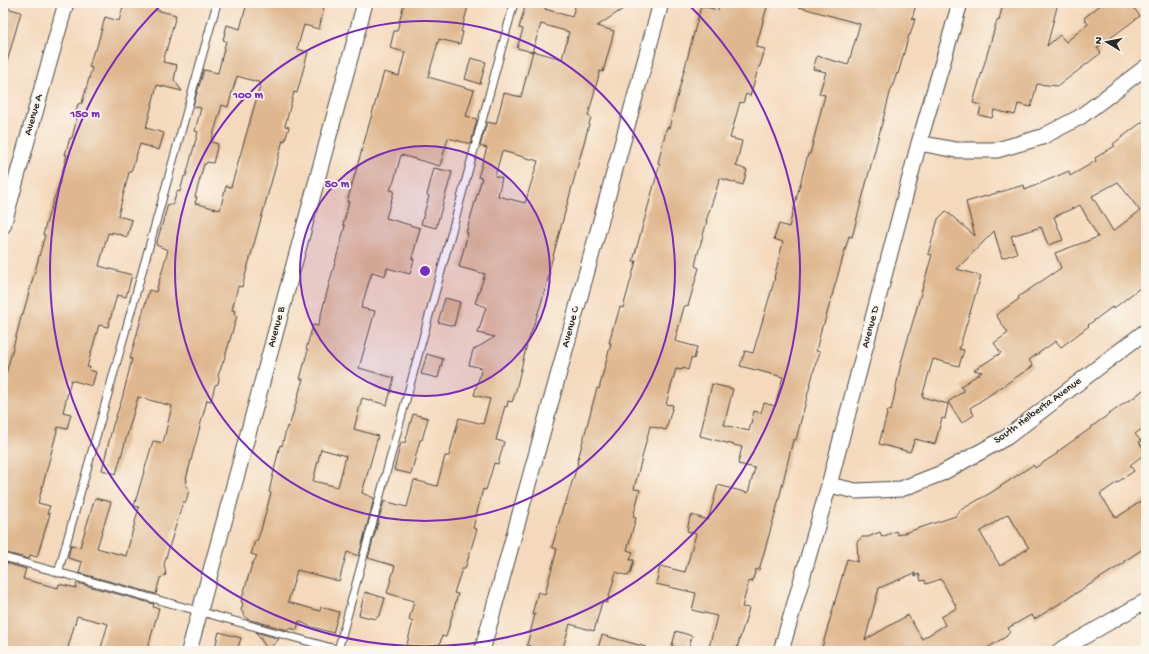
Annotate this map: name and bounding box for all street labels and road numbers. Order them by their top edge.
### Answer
street label: Avenue A [22,93,46,137]
street label: Avenue C [560,304,582,349]
street label: Avenue D [860,304,883,349]
street label: Avenue B [266,305,288,349]
street label: South Helberta Avenue [992,375,1084,447]

